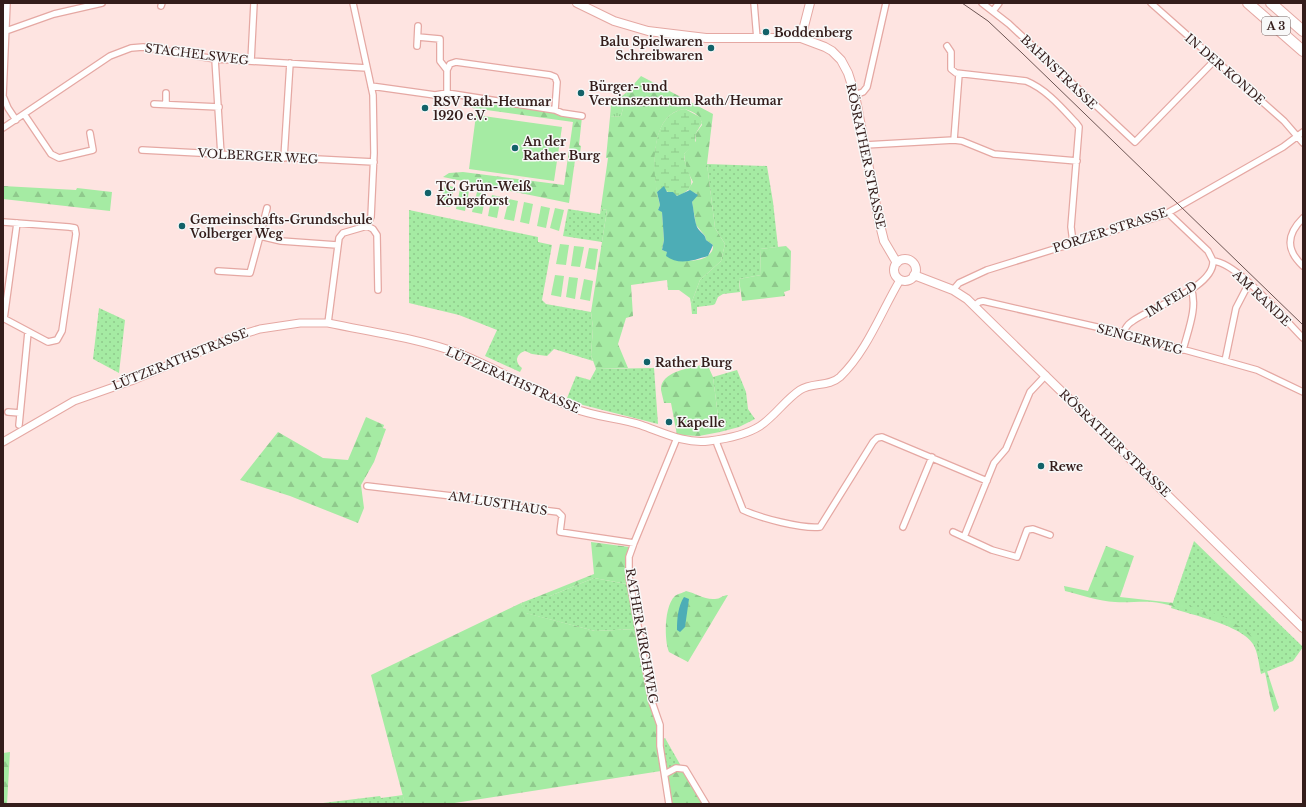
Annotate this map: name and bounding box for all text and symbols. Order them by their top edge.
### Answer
road number: A 3 [1262,17,1290,35]
place label: Boddenberg [774,25,853,40]
marker: Boddenberg [761,27,771,37]
street label: IN DER KONDE [1182,30,1268,108]
street label: BAHNSTRASSE [1018,32,1101,112]
place label: Balu Spielwaren Schreibwaren [600,34,703,63]
street label: STACHELSWEG [144,40,250,68]
marker: Balu Spielwaren Schreibwaren [706,43,716,53]
place label: Bürger- und Vereinszentrum Rath/Heumar [588,79,783,108]
street label: RÖSRATHER STRASSE [843,82,890,230]
marker: Bürger- und Vereinszentrum Rath/Heumar [576,88,586,98]
place label: RSV Rath-Heumar 1920 e.V. [433,94,551,123]
marker: RSV Rath-Heumar 1920 e.V. [420,103,430,113]
place label: An der Rather Burg [522,134,601,163]
marker: An der Rather Burg [510,143,520,153]
street label: VOLBERGER WEG [196,145,319,167]
place label: TC Grün-Weiß Königsforst [436,179,532,208]
marker: TC Grün-Weiß Königsforst [423,188,433,198]
street label: PORZER STRASSE [1051,204,1169,256]
place label: Gemeinschafts-Grundschule Volberger Weg [189,212,372,241]
marker: Gemeinschafts-Grundschule Volberger Weg [177,221,187,231]
street label: AM RANDE [1229,266,1294,329]
street label: IM FELD [1142,278,1200,320]
street label: SENGERWEG [1095,320,1185,358]
street label: LÜTZERATHSTRASSE [109,323,250,393]
street label: LÜTZERATHSTRASSE [444,342,583,416]
place label: Rather Burg [655,355,733,370]
marker: Rather Burg [642,357,652,367]
street label: RÖSRATHER STRASSE [1056,385,1174,500]
place label: Kapelle [677,415,725,430]
marker: Kapelle [664,417,674,427]
place label: Rewe [1049,459,1083,474]
marker: Rewe [1036,461,1046,471]
street label: AM LUSTHAUS [447,488,549,518]
street label: RATHER KIRCHWEG [623,567,661,706]

